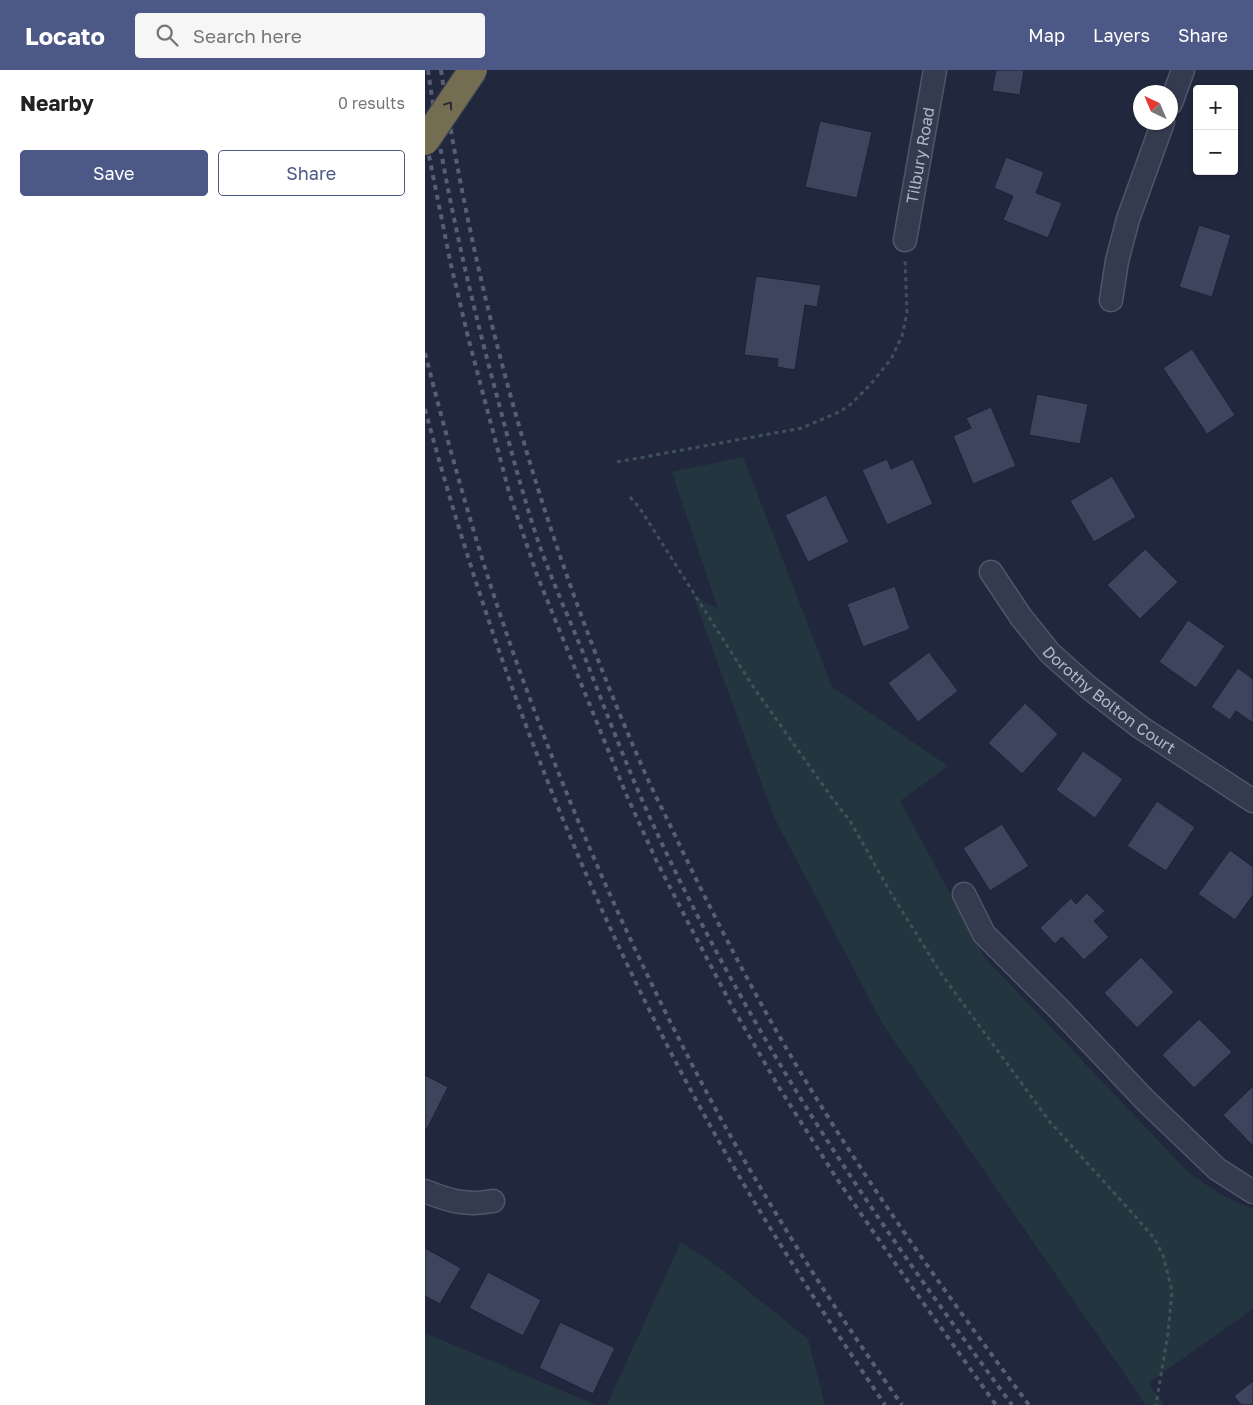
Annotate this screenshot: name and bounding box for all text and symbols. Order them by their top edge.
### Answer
search box [135,13,485,58]
text: Locato [25,21,105,50]
icon: search [153,21,181,49]
text: Search here [193,24,302,47]
text: Map [1028,24,1065,46]
text: Layers [1093,24,1150,46]
text: Share [1178,24,1228,46]
north arrow [1133,85,1178,130]
map controls [1193,85,1238,175]
button: + [1193,85,1238,130]
text: Nearby [20,90,94,116]
text: 0 results [338,93,405,113]
one-way arrow [443,102,452,111]
street label: Tilbury Road [902,105,938,205]
button: − [1193,130,1238,175]
button: Save [20,150,208,196]
button: Share [218,150,405,196]
street label: Dorothy Bolton Court [1038,642,1180,758]

